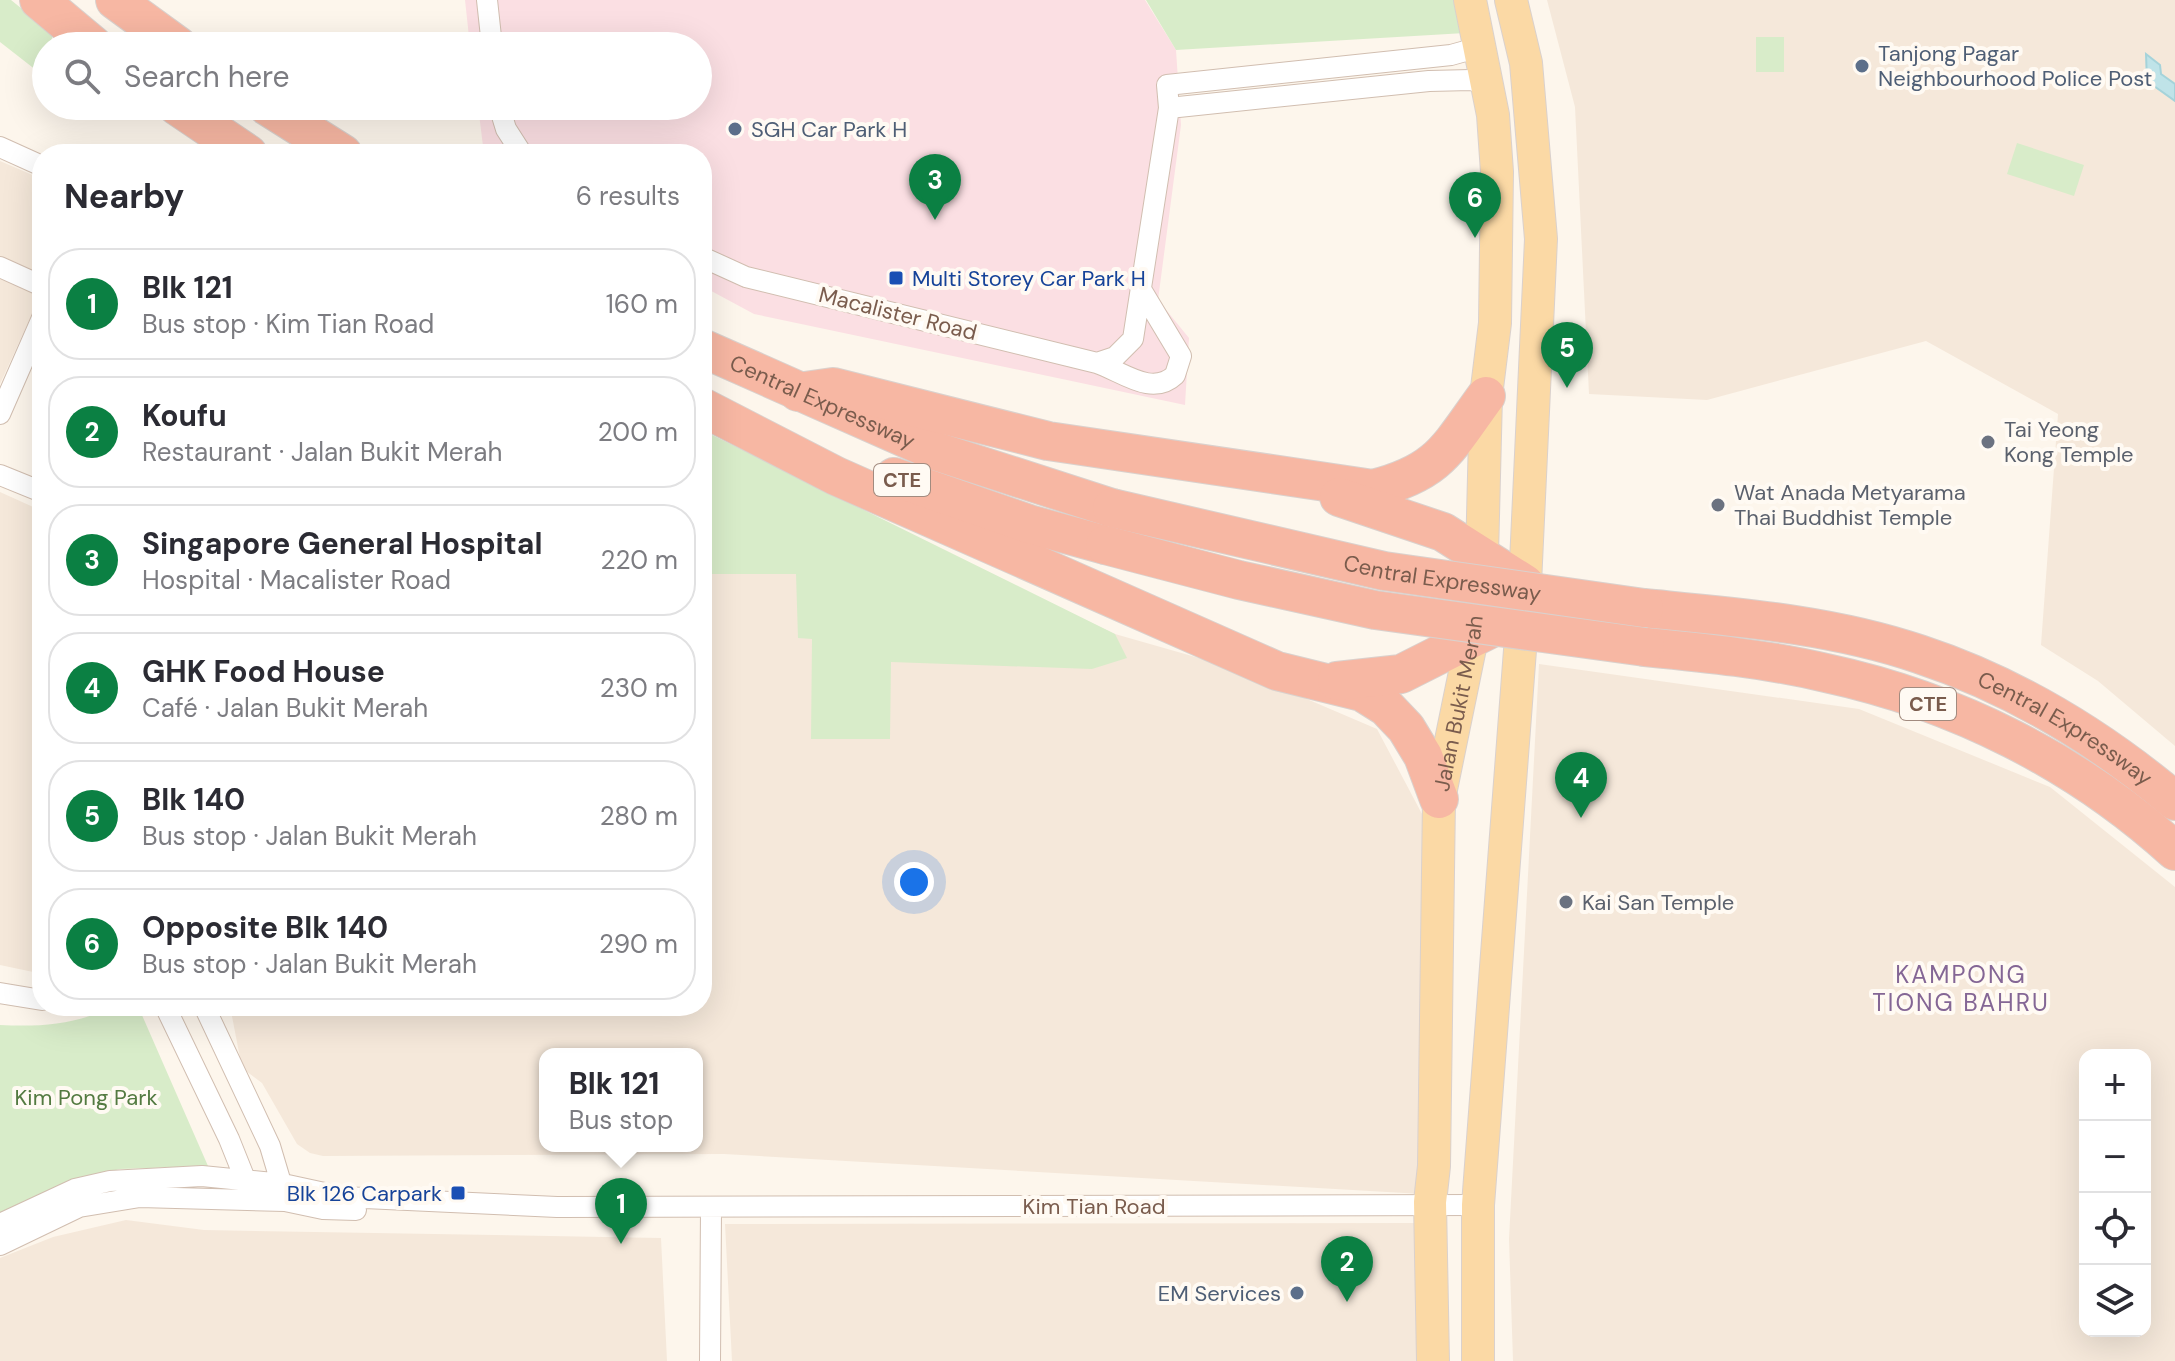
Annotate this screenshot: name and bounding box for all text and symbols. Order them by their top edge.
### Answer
search box [32,32,712,120]
place label: Tanjong Pagar Neighbourhood Police Post [1878,39,2153,93]
icon: search [60,54,104,98]
text: Search here [124,57,290,96]
marker: Tanjong Pagar Neighbourhood Police Post [1853,57,1871,75]
place label: SGH Car Park H [751,115,907,144]
marker: SGH Car Park H [726,120,744,138]
pin: 3 [909,154,961,220]
pin: 6 [1449,172,1501,238]
text: Nearby [64,174,184,219]
text: 6 results [576,179,680,213]
place label: Multi Storey Car Park H [912,264,1146,293]
text: Blk 121 [142,268,233,307]
marker: Multi Storey Car Park H [887,269,905,287]
street label: Macalister Road [816,280,980,347]
text: 1 [87,287,97,321]
text: 160 m [606,287,678,321]
text: Bus stop · Kim Tian Road [142,307,434,341]
pin: 5 [1541,322,1593,388]
street label: Central Expressway [725,348,920,456]
text: Koufu [142,396,227,435]
text: 2 [84,415,100,449]
text: 200 m [598,415,678,449]
place label: Tai Yeong Kong Temple [2004,415,2134,469]
marker: Tai Yeong Kong Temple [1979,433,1997,451]
text: Restaurant · Jalan Bukit Merah [142,435,502,469]
road number: CTE [874,464,930,496]
place label: Wat Anada Metyarama Thai Buddhist Temple [1734,478,1966,532]
marker: Wat Anada Metyarama Thai Buddhist Temple [1709,496,1727,514]
text: Singapore General Hospital [142,524,542,563]
text: 3 [84,543,100,577]
text: 220 m [600,543,678,577]
street label: Central Expressway [1341,548,1543,608]
text: Hospital · Macalister Road [142,563,451,597]
street label: Jalan Bukit Merah [1427,614,1490,794]
text: GHK Food House [142,652,385,691]
street label: Central Expressway [1973,664,2158,792]
text: 4 [84,671,100,705]
text: 230 m [600,671,678,705]
road number: CTE [1900,688,1956,720]
text: Café · Jalan Bukit Merah [142,691,428,725]
pin: 4 [1555,752,1607,818]
text: Blk 140 [142,780,245,819]
text: 5 [84,799,100,833]
text: 280 m [600,799,678,833]
text: Bus stop · Jalan Bukit Merah [142,819,477,853]
your location [894,862,934,902]
place label: Kai San Temple [1582,888,1734,917]
marker: Kai San Temple [1557,893,1575,911]
text: Opposite Blk 140 [142,908,388,947]
text: 6 [84,927,100,961]
text: 290 m [599,927,678,961]
text: Bus stop · Jalan Bukit Merah [142,947,477,981]
district label: KAMPONG TIONG BAHRU [1872,959,2050,1018]
popup [539,1048,703,1152]
map controls [2079,1049,2151,1337]
button: + [2079,1049,2151,1121]
text: Blk 121 [569,1064,659,1103]
park label: Kim Pong Park [15,1083,157,1112]
text: Bus stop [569,1103,673,1137]
button: − [2079,1121,2151,1193]
pin: 1 [595,1178,647,1244]
place label: Blk 126 Carpark [287,1179,442,1208]
marker: Blk 126 Carpark [449,1184,467,1202]
street label: Kim Tian Road [1023,1192,1165,1221]
button: locate [2079,1193,2151,1265]
pin: 2 [1321,1236,1373,1302]
button: layers [2079,1265,2151,1337]
place label: EM Services [1158,1279,1281,1308]
marker: EM Services [1288,1284,1306,1302]

